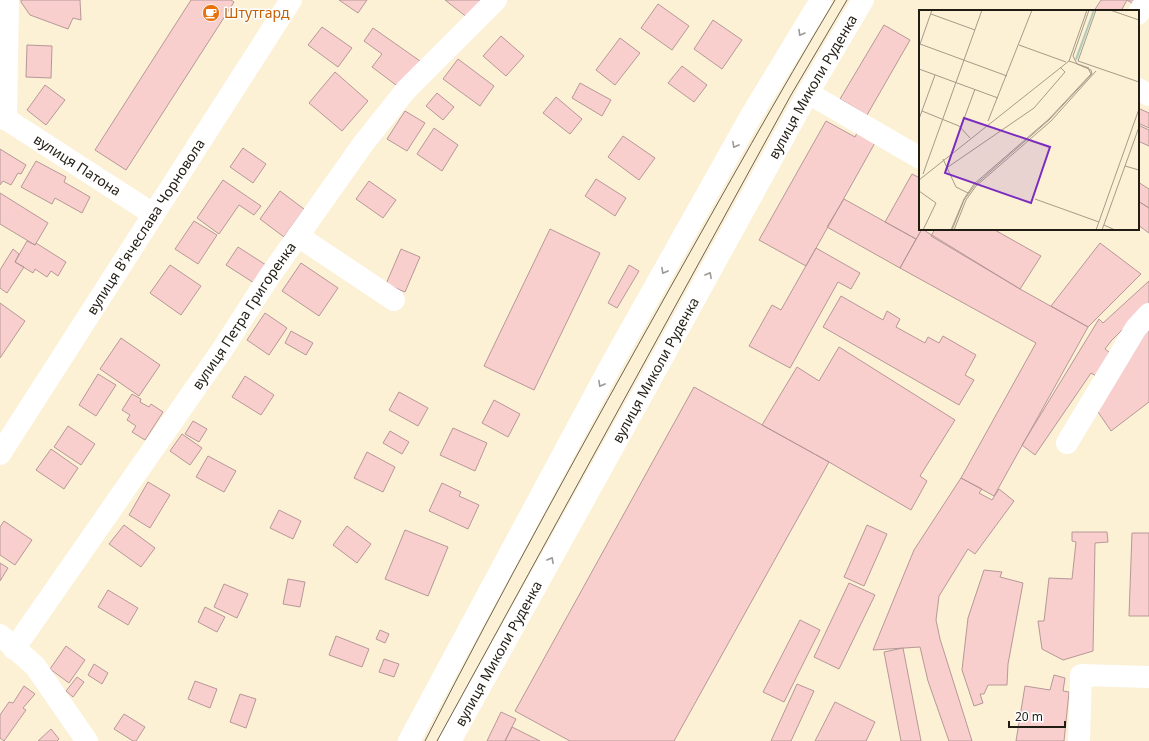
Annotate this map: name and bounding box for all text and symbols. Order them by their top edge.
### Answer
cafe icon: Штутгард [201,3,221,23]
place label: Штутгард [224,3,290,22]
inset map [919,10,1139,230]
street label: вулиця Миколи Руденка [764,11,861,162]
one-way arrow [798,29,806,36]
street label: вулиця Патона [30,129,125,200]
street label: вулиця В'ячеслава Чорновола [82,135,209,318]
one-way arrow [732,141,739,148]
street label: вулиця Петра Григоренка [187,238,300,393]
one-way arrow [662,267,669,274]
one-way arrow [704,272,711,279]
street label: вулиця Миколи Руденка [607,294,703,446]
one-way arrow [598,380,605,387]
one-way arrow [547,557,554,564]
street label: вулиця Миколи Руденка [450,577,546,729]
scale bar [1009,703,1065,729]
text: 20 m [1015,708,1043,725]

